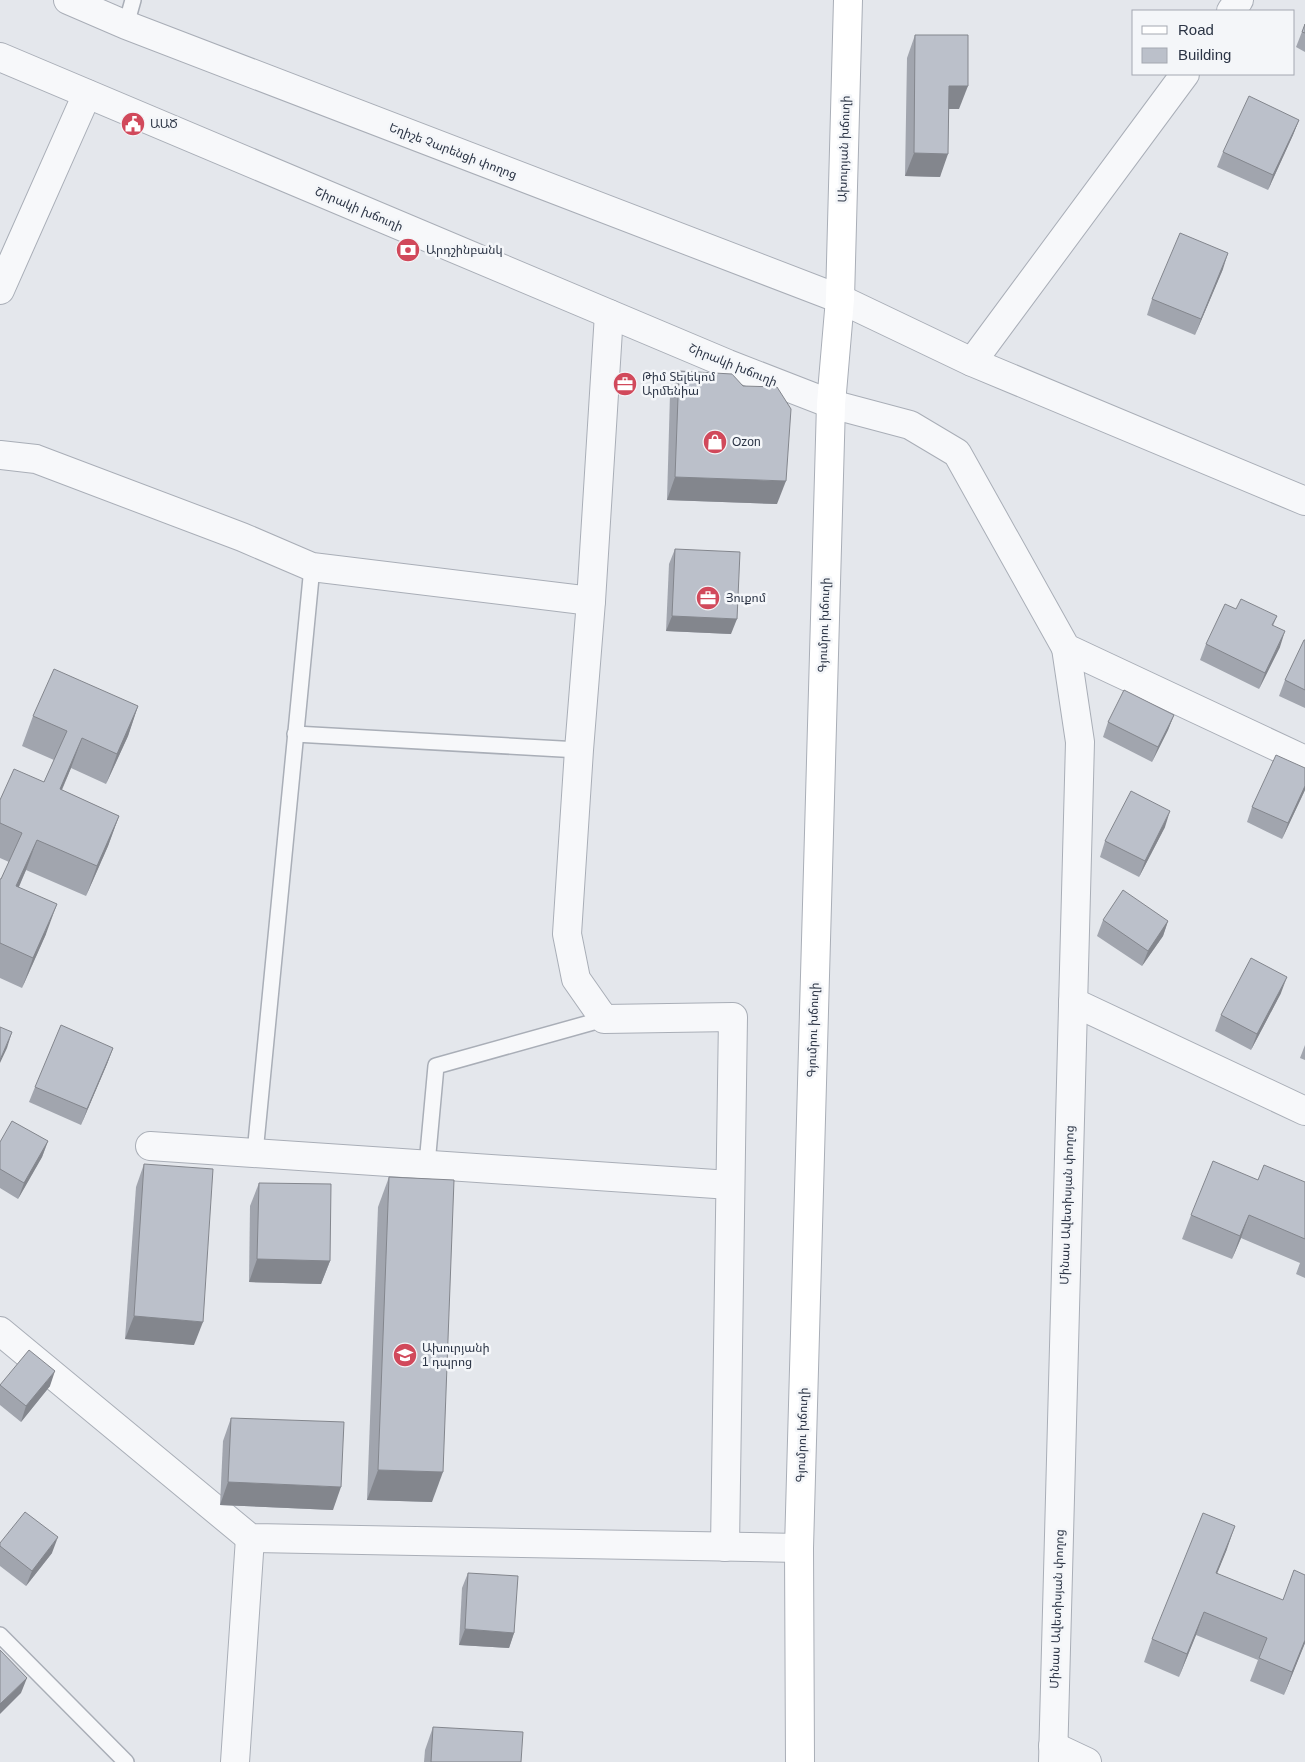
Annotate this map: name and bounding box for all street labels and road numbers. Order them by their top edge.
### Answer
street label: Ախուրյան խճուղի [835,95,853,203]
street label: Եղիշե Չարենցի փողոց [387,120,519,182]
street label: Շիրակի խճուղի [313,184,405,234]
street label: Շիրակի խճուղի [687,341,779,389]
street label: Գյումրու խճուղի [815,577,833,673]
street label: Գյումրու խճուղի [804,982,822,1078]
street label: Մինաս Ավետիսյան փողոց [1057,1125,1077,1285]
street label: Գյումրու խճուղի [793,1387,811,1483]
street label: Մինաս Ավետիսյան փողոց [1047,1529,1067,1689]

